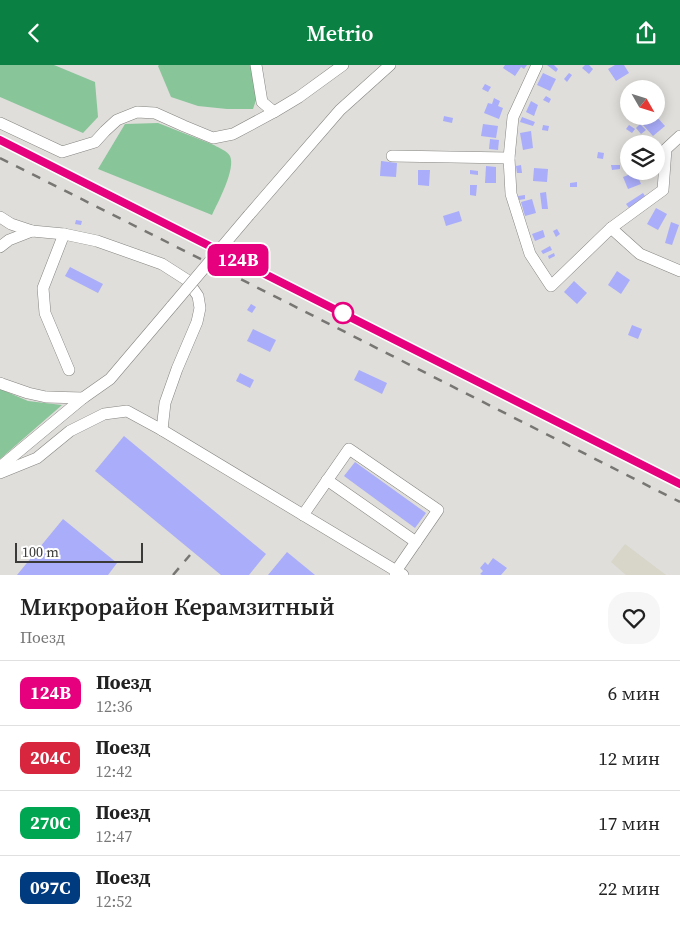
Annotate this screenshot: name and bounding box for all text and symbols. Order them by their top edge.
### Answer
text: Metrio [307,18,373,48]
icon: back [20,19,48,47]
icon: share [632,19,660,47]
north arrow [620,80,665,125]
map controls [620,80,665,180]
button: layers [620,135,665,180]
line badge: 124В [203,244,273,276]
text: 124В [218,247,259,272]
unlabelled marker [332,302,354,324]
scale bar [15,540,142,563]
text: 100 m [22,542,59,562]
text: Микрорайон Керамзитный [20,590,335,623]
button: heart [608,592,660,644]
text: Поезд [20,626,65,648]
text: Поезд [96,669,151,695]
text: 124В [30,680,71,705]
text: 6 мин [608,680,660,706]
text: 12:36 [96,695,133,717]
text: Поезд [95,734,151,760]
text: 204С [30,745,70,770]
text: 12 мин [598,745,660,771]
text: 12:42 [95,760,132,782]
text: Поезд [95,799,151,825]
text: 270С [30,810,70,835]
text: 17 мин [598,810,660,836]
text: 12:47 [95,825,132,847]
text: Поезд [95,864,151,890]
text: 097С [30,875,70,900]
text: 22 мин [598,875,660,901]
text: 12:52 [95,890,132,912]

